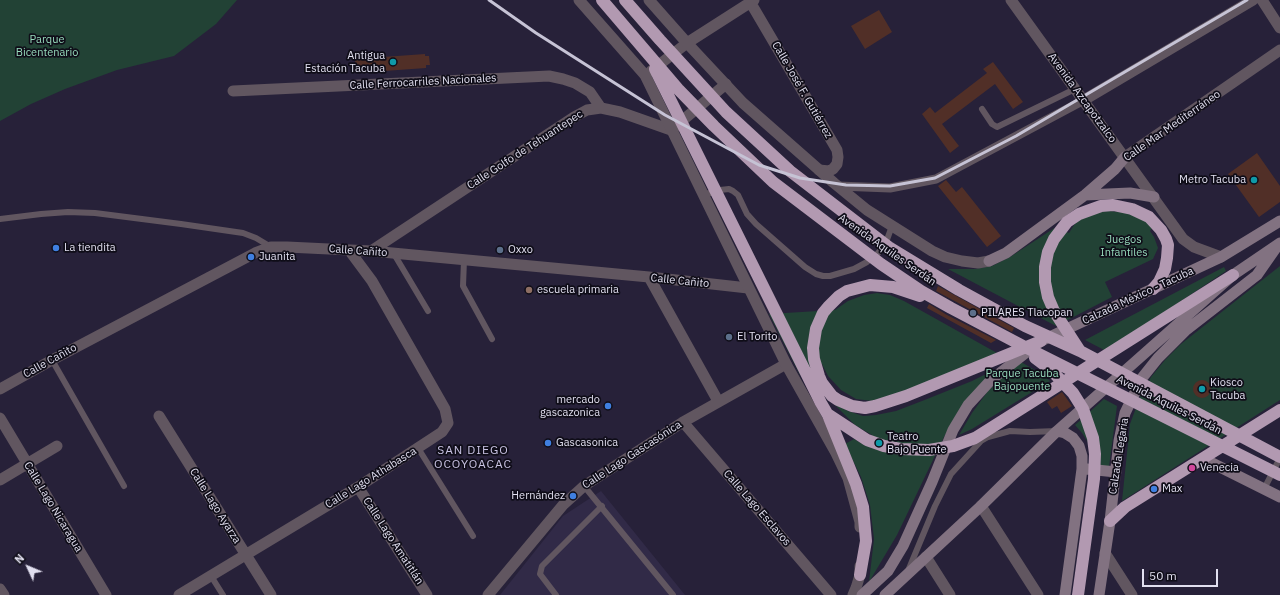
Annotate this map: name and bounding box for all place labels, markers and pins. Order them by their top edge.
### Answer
place label: Antigua Estación Tacuba [305,49,385,75]
marker: Antigua Estación Tacuba [388,57,398,67]
place label: Metro Tacuba [1179,173,1246,187]
marker: Metro Tacuba [1249,175,1259,185]
place label: La tiendita [64,241,116,255]
marker: La tiendita [51,243,61,253]
place label: Oxxo [508,243,533,257]
marker: Oxxo [495,245,505,255]
place label: Juanita [259,250,295,264]
marker: Juanita [246,252,256,262]
place label: escuela primaria [537,283,619,297]
marker: escuela primaria [524,285,534,295]
place label: PILARES Tlacopan [981,306,1073,320]
marker: PILARES Tlacopan [968,308,978,318]
place label: El Torito [737,330,778,344]
marker: El Torito [724,332,734,342]
place label: Kiosco Tacuba [1210,376,1245,402]
marker: Kiosco Tacuba [1197,384,1207,394]
place label: mercado gascazonica [540,393,600,419]
marker: mercado gascazonica [603,401,613,411]
place label: Teatro Bajo Puente [887,430,947,456]
place label: Gascasonica [556,436,618,450]
marker: Gascasonica [543,438,553,448]
marker: Teatro Bajo Puente [874,438,884,448]
place label: Venecia [1200,461,1239,475]
marker: Venecia [1187,463,1197,473]
place label: Max [1162,482,1182,496]
marker: Max [1149,484,1159,494]
place label: Hernández [511,489,565,503]
marker: Hernández [568,491,578,501]

